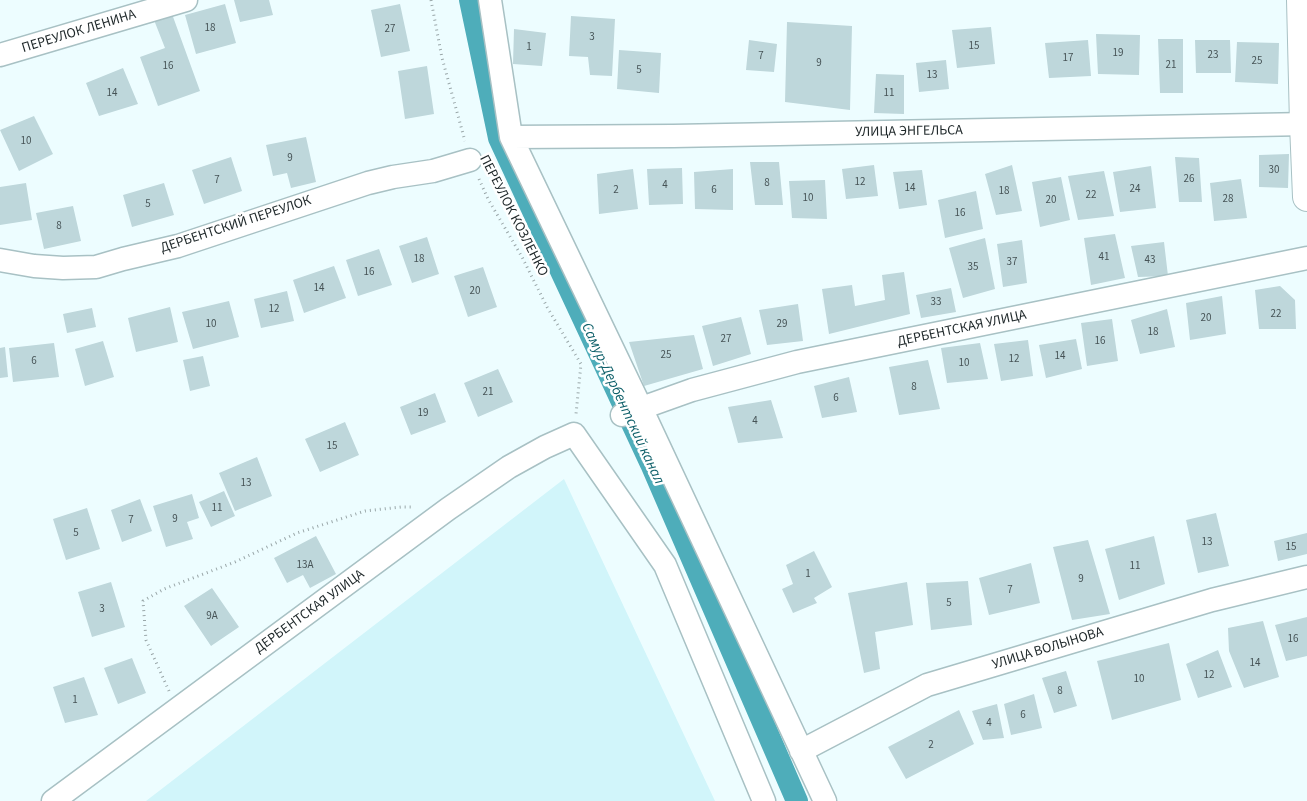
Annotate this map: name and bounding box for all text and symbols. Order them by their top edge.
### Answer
street label: ПЕРЕУЛОК ЛЕНИНА [20,7,138,57]
house number: 18 [205,22,215,36]
house number: 27 [385,23,395,37]
house number: 3 [589,31,595,45]
house number: 15 [969,40,979,54]
house number: 1 [526,41,532,55]
house number: 19 [1113,47,1123,61]
house number: 23 [1208,49,1218,63]
house number: 7 [758,50,764,64]
house number: 17 [1063,52,1073,66]
house number: 25 [1252,55,1262,69]
house number: 9 [816,57,822,71]
house number: 21 [1166,59,1176,73]
house number: 16 [163,60,173,74]
house number: 5 [636,64,642,78]
house number: 13 [927,69,937,83]
house number: 14 [107,87,117,101]
house number: 11 [884,87,894,101]
street label: УЛИЦА ЭНГЕЛЬСА [855,123,963,141]
house number: 10 [21,135,31,149]
house number: 9 [287,152,293,166]
street label: ПЕРЕУЛОК КОЗЛЕНКО [475,152,551,280]
house number: 30 [1269,164,1279,178]
house number: 26 [1184,173,1194,187]
house number: 7 [214,174,220,188]
house number: 12 [855,176,865,190]
house number: 8 [764,177,770,191]
house number: 4 [662,179,668,193]
house number: 14 [905,182,915,196]
house number: 24 [1130,183,1140,197]
house number: 2 [613,184,619,198]
house number: 6 [711,184,717,198]
house number: 18 [999,185,1009,199]
house number: 22 [1086,189,1096,203]
house number: 10 [803,192,813,206]
street label: ДЕРБЕНТСКИЙ ПЕРЕУЛОК [159,193,313,257]
house number: 28 [1223,193,1233,207]
house number: 20 [1046,194,1056,208]
house number: 5 [145,198,151,212]
house number: 16 [955,207,965,221]
house number: 8 [56,220,62,234]
house number: 41 [1099,251,1109,265]
house number: 18 [414,253,424,267]
house number: 43 [1145,254,1155,268]
house number: 37 [1007,256,1017,270]
house number: 35 [968,261,978,275]
house number: 16 [364,266,374,280]
house number: 14 [314,282,324,296]
house number: 20 [470,285,480,299]
house number: 33 [931,296,941,310]
house number: 12 [269,303,279,317]
street label: ДЕРБЕНТСКАЯ УЛИЦА [896,307,1028,351]
house number: 22 [1271,308,1281,322]
house number: 20 [1201,312,1211,326]
house number: 10 [206,318,216,332]
house number: 29 [777,318,787,332]
water label: Самур-Дербентский канал [577,320,667,488]
house number: 18 [1148,326,1158,340]
house number: 27 [721,333,731,347]
house number: 16 [1095,335,1105,349]
house number: 25 [661,349,671,363]
house number: 14 [1055,350,1065,364]
house number: 12 [1009,353,1019,367]
house number: 6 [31,355,37,369]
house number: 10 [959,357,969,371]
house number: 8 [911,381,917,395]
house number: 21 [483,386,493,400]
house number: 6 [833,392,839,406]
house number: 19 [418,407,428,421]
house number: 4 [752,415,758,429]
house number: 15 [327,440,337,454]
house number: 13 [241,477,251,491]
house number: 11 [212,502,222,516]
house number: 9 [172,513,178,527]
house number: 7 [128,514,134,528]
house number: 5 [73,527,79,541]
house number: 13 [1202,536,1212,550]
house number: 15 [1286,541,1296,555]
house number: 13А [297,559,313,573]
house number: 11 [1130,560,1140,574]
street label: ДЕРБЕНТСКАЯ УЛИЦА [252,567,368,657]
house number: 1 [805,568,811,582]
house number: 9 [1078,573,1084,587]
house number: 7 [1007,584,1013,598]
house number: 5 [946,597,952,611]
house number: 3 [99,603,105,617]
house number: 9А [206,610,218,624]
street label: УЛИЦА ВОЛЫНОВА [990,624,1106,674]
house number: 16 [1288,633,1298,647]
house number: 14 [1250,657,1260,671]
house number: 12 [1204,669,1214,683]
house number: 10 [1134,673,1144,687]
house number: 8 [1057,685,1063,699]
house number: 1 [72,694,78,708]
house number: 6 [1020,709,1026,723]
house number: 4 [986,717,992,731]
house number: 2 [928,739,934,753]

